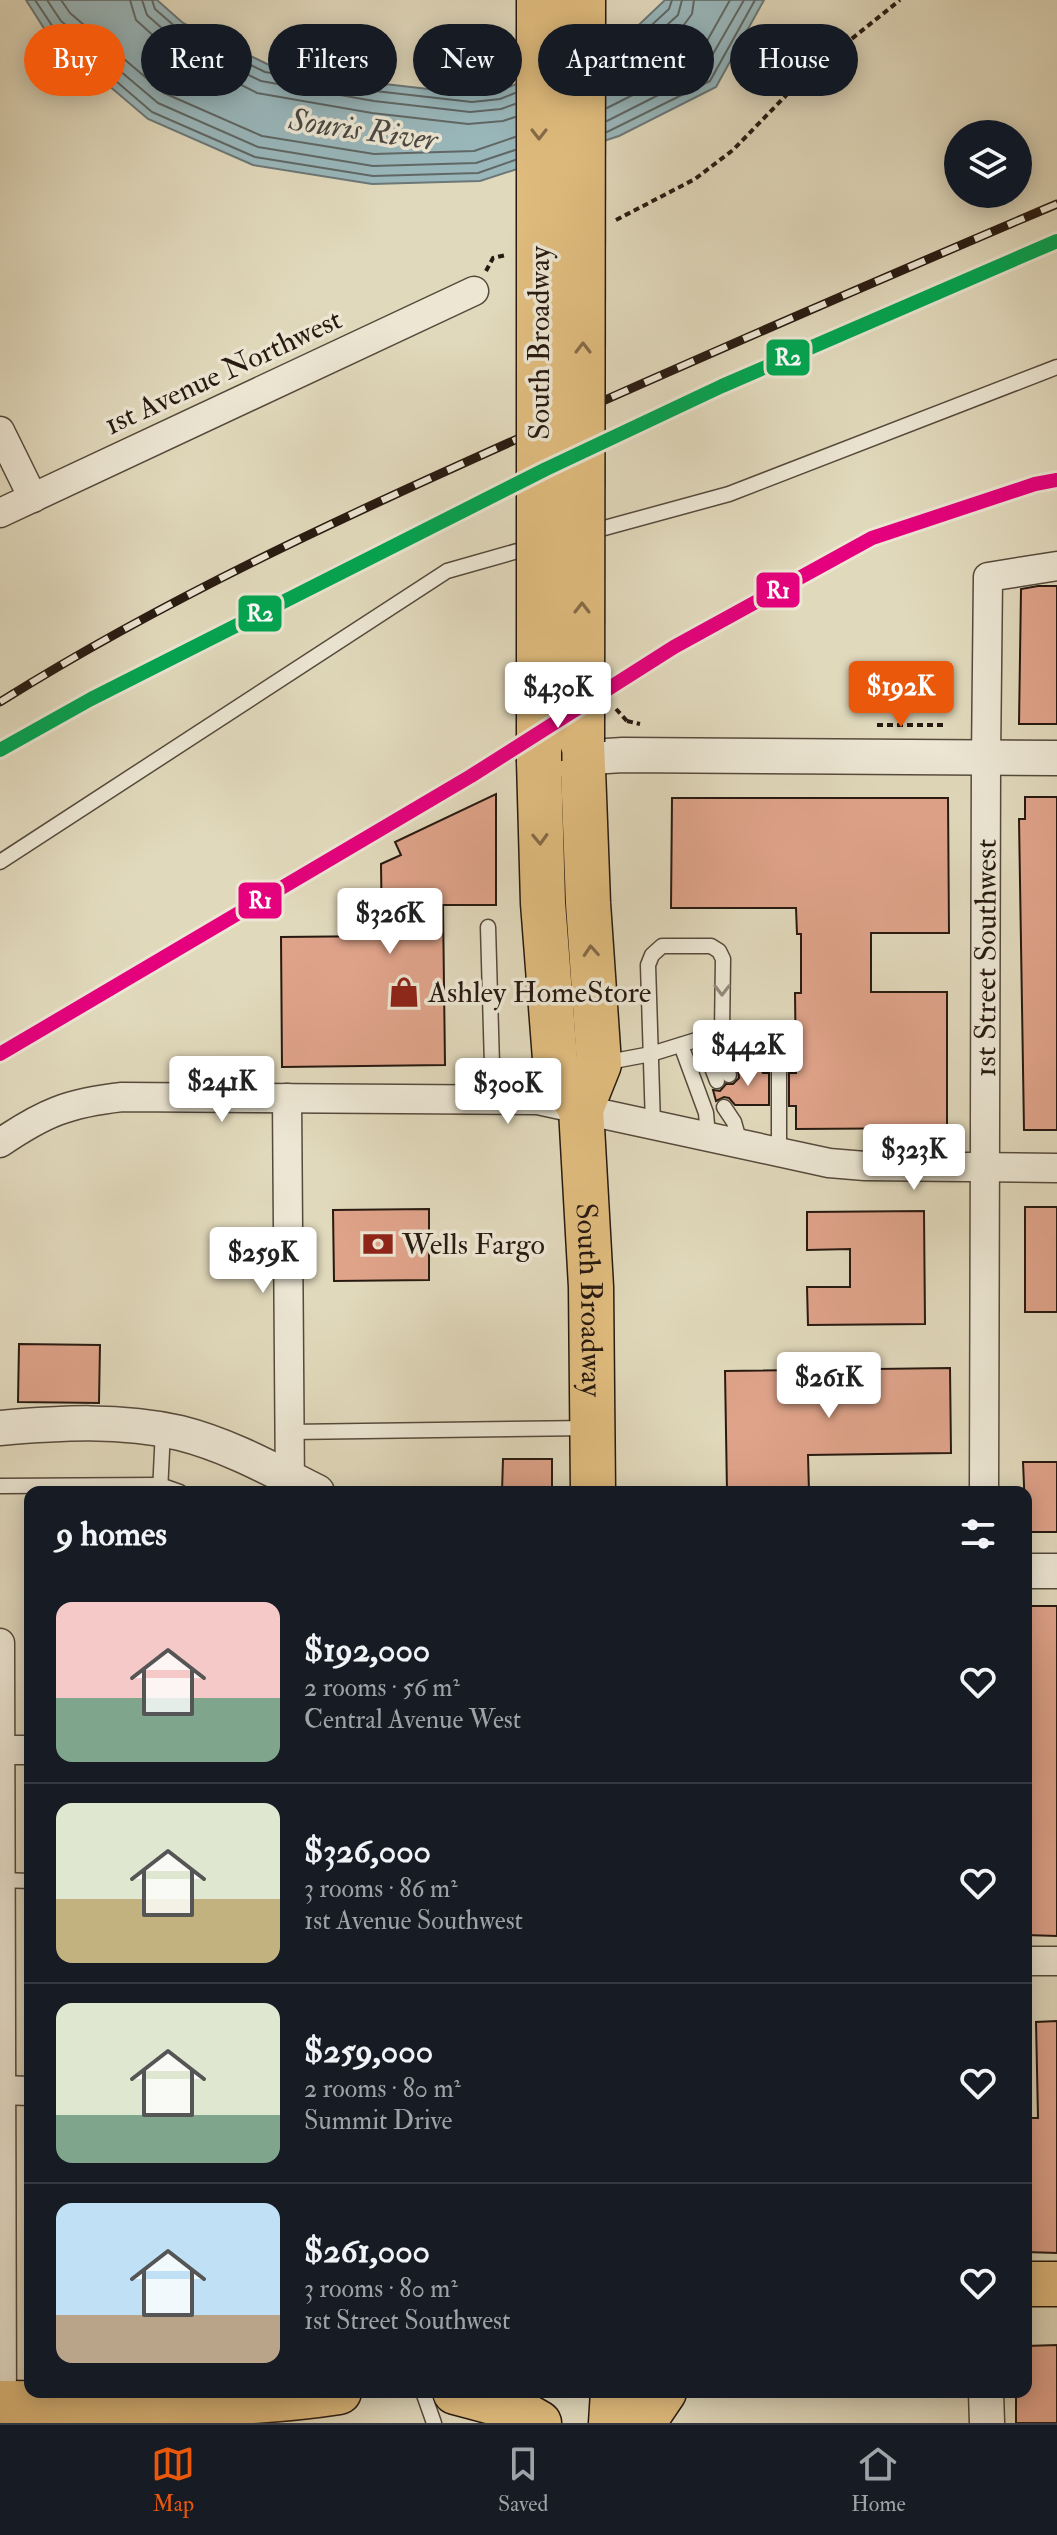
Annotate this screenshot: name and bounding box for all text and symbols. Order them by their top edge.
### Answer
chip: Buy [24,24,125,96]
chip: Rent [141,24,252,96]
chip: Filters [268,24,397,96]
chip: New [413,24,522,96]
chip: Apartment [538,24,714,96]
chip: House [730,24,858,96]
water label: Souris River [285,100,442,160]
map controls [944,120,1032,208]
button: layers [944,120,1032,208]
one-way arrow [530,128,548,141]
street label: South Broadway [521,245,558,440]
street label: 1st Avenue Northwest [98,301,348,443]
line badge: R2 [765,338,811,377]
one-way arrow [574,341,592,354]
text: R2 [775,344,801,372]
line badge: R1 [755,571,801,609]
text: R1 [766,577,790,605]
line badge: R2 [237,594,283,633]
text: R2 [247,600,273,628]
one-way arrow [573,601,591,614]
pin: $192K [845,661,957,729]
pin: $430K [502,662,614,730]
text: $192K [867,671,935,703]
text: $430K [523,672,593,704]
one-way arrow [532,833,549,846]
street label: 1st Street Southwest [967,839,1004,1077]
line badge: R1 [237,881,283,920]
text: R1 [248,887,272,915]
pin: $326K [334,888,446,956]
text: $326K [355,898,425,930]
one-way arrow [583,944,600,957]
place label: Ashley HomeStore [427,974,651,1011]
shop icon: Ashley HomeStore [387,975,421,1009]
one-way arrow [713,984,731,997]
pin: $442K [692,1020,804,1088]
text: $442K [711,1030,785,1062]
pin: $241K [166,1056,278,1124]
pin: $300K [452,1058,564,1126]
text: $241K [187,1066,257,1098]
text: $300K [473,1068,543,1100]
pin: $323K [858,1124,970,1192]
text: $323K [881,1134,947,1166]
street label: South Broadway [568,1202,611,1398]
place label: Wells Fargo [401,1226,545,1263]
pin: $259K [207,1227,319,1295]
bank icon: Wells Fargo [361,1227,395,1261]
text: $259K [228,1237,298,1269]
pin: $261K [773,1352,885,1420]
text: $261K [795,1362,863,1394]
icon: filters [956,1512,1000,1556]
text: 9 homes [56,1513,167,1556]
text: $192,000 [304,1629,430,1672]
icon: home [120,1634,216,1730]
icon: heart [956,1660,1000,1704]
text: 2 rooms · 56 m² [304,1672,460,1704]
text: Central Avenue West [304,1704,521,1736]
text: $326,000 [304,1830,431,1873]
icon: home [120,1835,216,1931]
icon: heart [956,1861,1000,1905]
text: 3 rooms · 86 m² [304,1873,458,1905]
text: 1st Avenue Southwest [304,1905,523,1937]
text: $259,000 [304,2030,433,2073]
icon: home [120,2035,216,2131]
icon: heart [956,2061,1000,2105]
text: 2 rooms · 80 m² [304,2073,461,2105]
text: Summit Drive [304,2105,452,2137]
text: $261,000 [304,2230,430,2273]
icon: home [120,2235,216,2331]
icon: heart [956,2261,1000,2305]
text: 3 rooms · 80 m² [304,2273,458,2305]
text: 1st Street Southwest [304,2305,510,2337]
tab: Map [151,2442,195,2518]
tab: Saved [498,2442,548,2518]
tab: Home [851,2442,906,2518]

